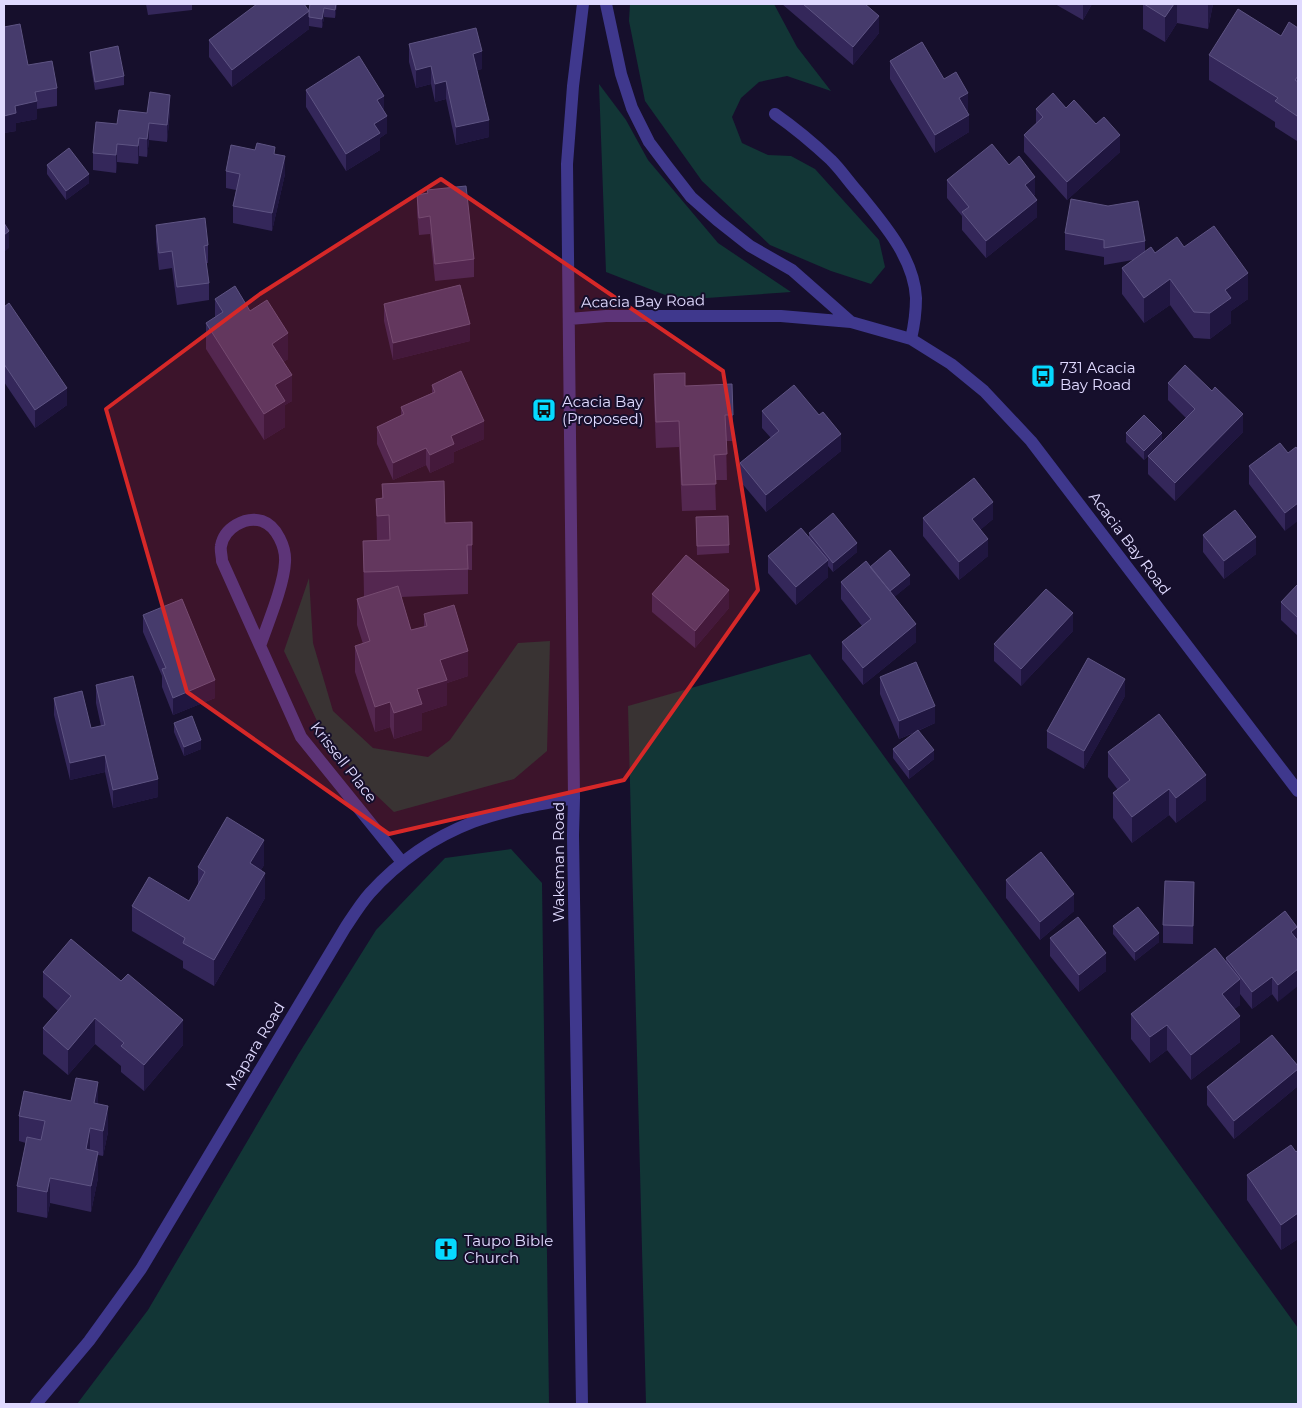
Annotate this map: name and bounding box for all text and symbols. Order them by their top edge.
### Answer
street label: Acacia Bay Road [581,290,705,312]
place label: 731 Acacia Bay Road [1060,358,1136,394]
bus stop icon: 731 Acacia Bay Road [1030,363,1056,389]
place label: Acacia Bay (Proposed) [562,392,644,428]
bus stop icon: Acacia Bay (Proposed) [531,397,557,423]
street label: Acacia Bay Road [1085,488,1175,598]
street label: Krissell Place [307,718,381,806]
street label: Wakeman Road [549,802,568,922]
street label: Mapara Road [221,998,289,1094]
place label: Taupo Bible Church [464,1231,553,1267]
church icon: Taupo Bible Church [433,1236,459,1262]

